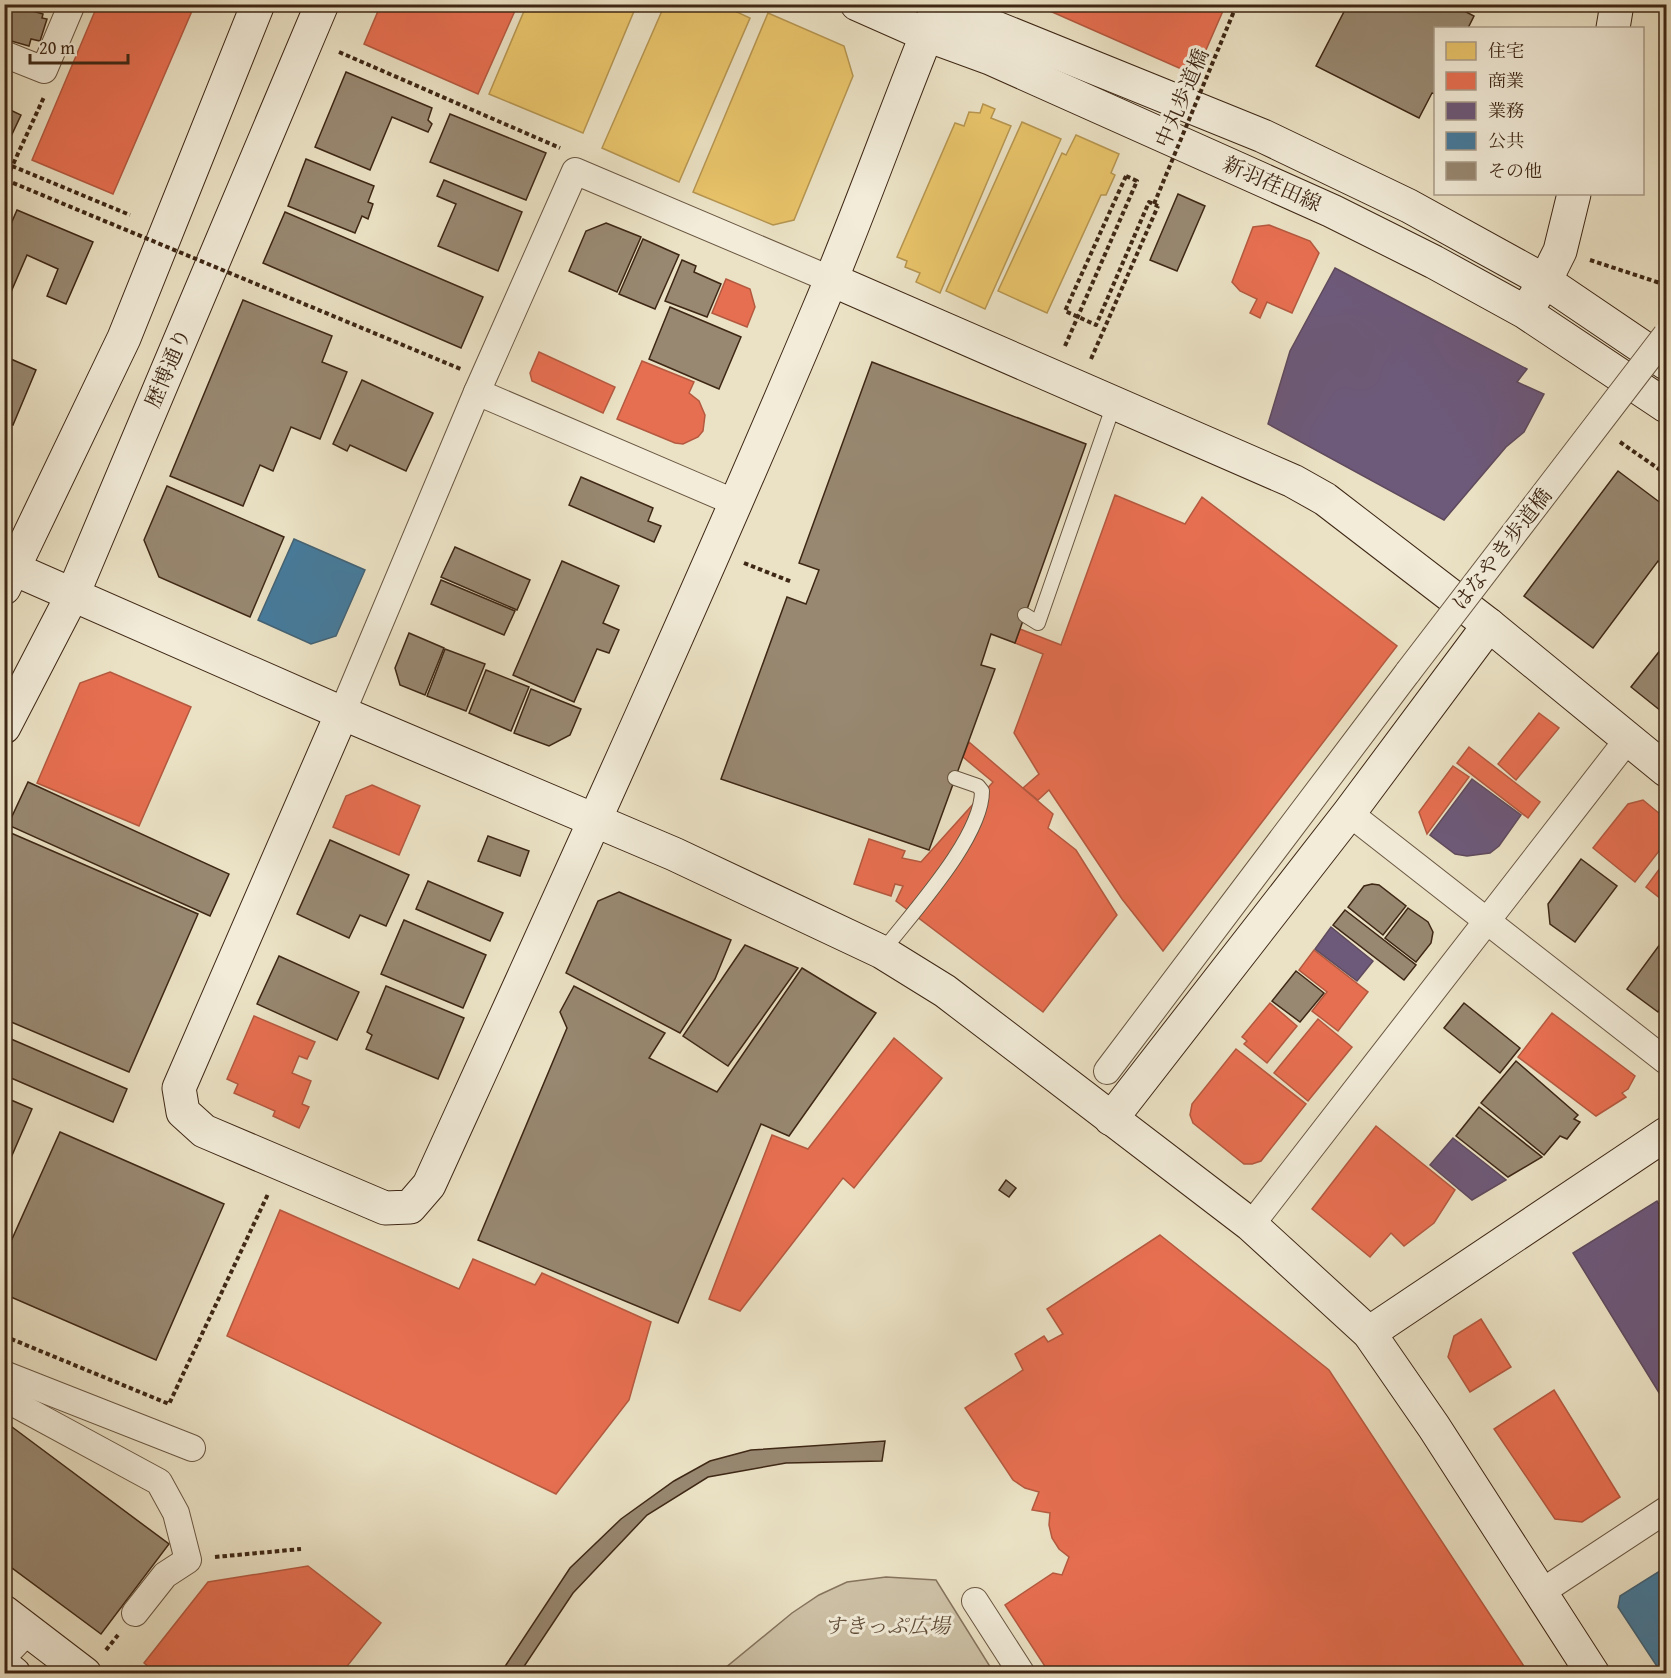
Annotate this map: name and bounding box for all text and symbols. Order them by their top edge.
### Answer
scale bar [30,27,128,65]
legend [1434,27,1644,195]
text: 20 m [39,34,75,61]
text: 住宅 [1488,37,1524,64]
street label: 中丸歩道橋 [1147,43,1216,152]
text: 商業 [1488,67,1524,94]
text: 業務 [1488,97,1524,124]
text: 公共 [1488,127,1524,154]
street label: 新羽荏田線 [1218,148,1326,219]
text: その他 [1488,157,1542,184]
street label: 歴博通り [137,323,198,413]
street label: はなやき歩道橋 [1444,481,1559,616]
park label: すきっぷ広場 [824,1610,952,1641]

